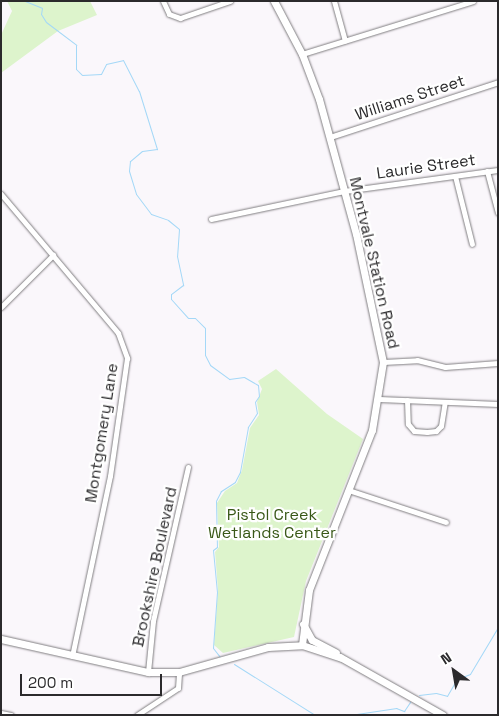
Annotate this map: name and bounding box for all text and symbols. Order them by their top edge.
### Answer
street label: Williams Street [353,71,467,125]
street label: Laurie Street [375,151,477,183]
street label: Montvale Station Road [345,175,403,351]
street label: Montgomery Lane [81,362,123,504]
street label: Brookshire Boulevard [129,485,181,649]
park label: Pistol Creek Wetlands Center [208,505,336,543]
north arrow [429,646,479,696]
text: N [437,648,455,668]
scale bar [22,664,165,696]
text: 200 m [28,673,73,692]

